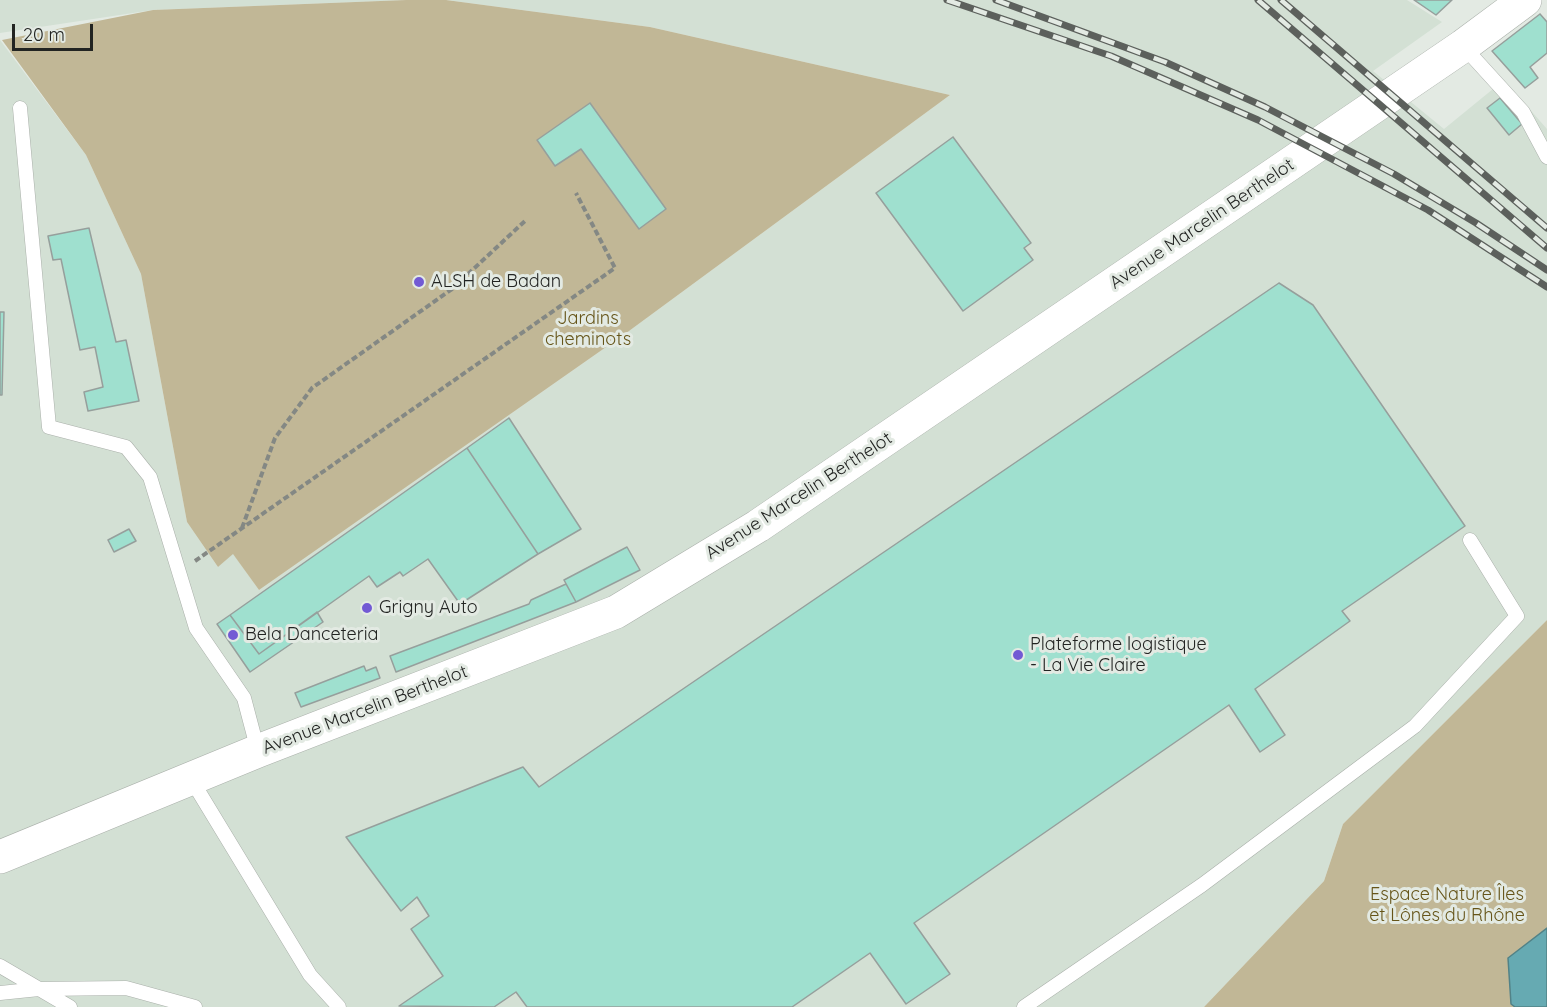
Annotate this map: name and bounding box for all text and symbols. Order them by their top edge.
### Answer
scale bar [15,12,96,50]
text: 20 m [23,23,65,46]
street label: Avenue Marcelin Berthelot [1106,154,1298,294]
place label: ALSH de Badan [431,271,561,293]
marker: ALSH de Badan [412,275,426,289]
park label: Jardins cheminots [545,308,631,350]
street label: Avenue Marcelin Berthelot [702,428,896,564]
place label: Grigny Auto [379,597,478,619]
marker: Grigny Auto [360,601,374,615]
place label: Bela Danceteria [245,624,378,646]
marker: Bela Danceteria [226,628,240,642]
place label: Plateforme logistique - La Vie Claire [1030,634,1207,676]
marker: Plateforme logistique - La Vie Claire [1011,648,1025,662]
street label: Avenue Marcelin Berthelot [259,661,471,759]
park label: Espace Nature Îles et Lônes du Rhône [1369,884,1525,926]

